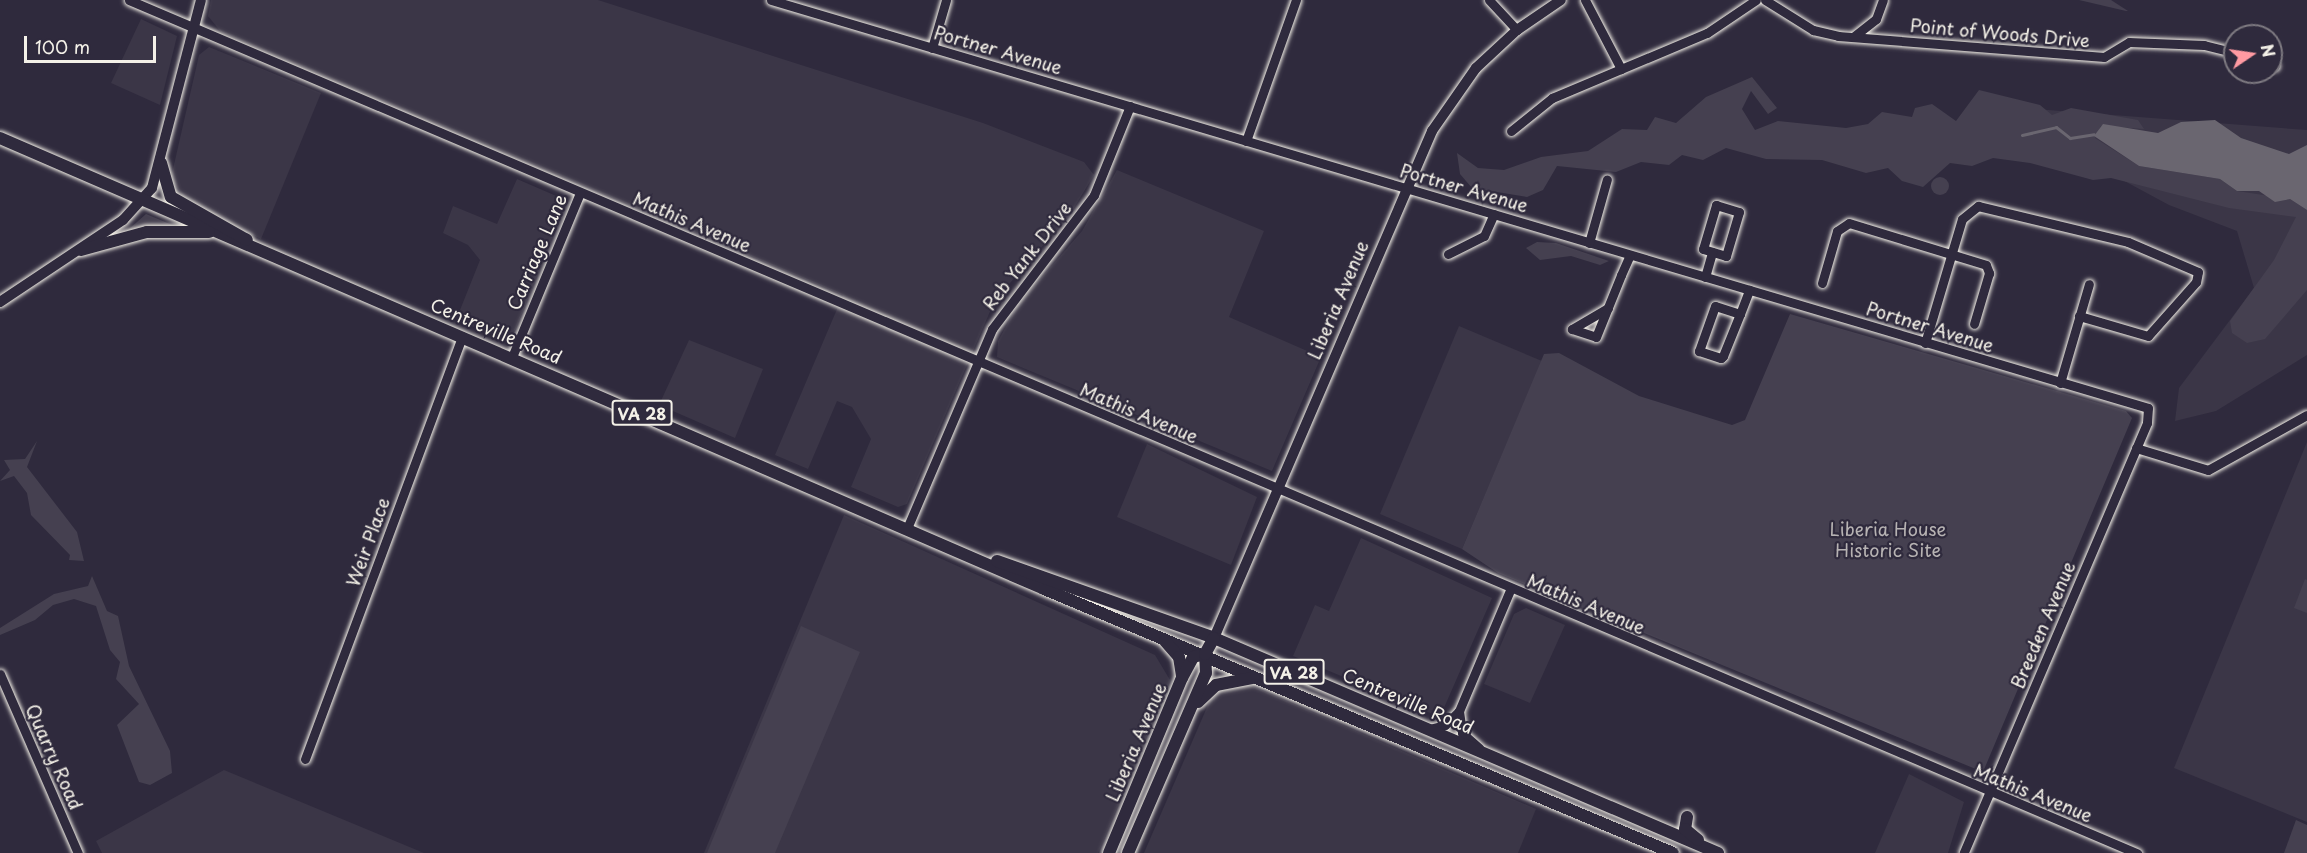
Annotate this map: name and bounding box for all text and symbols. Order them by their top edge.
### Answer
street label: Point of Woods Drive [1909,14,2091,52]
street label: Portner Avenue [931,21,1065,79]
scale bar [27,24,159,62]
north arrow [2223,24,2283,84]
text: 100 m [35,33,90,60]
text: N [2255,42,2282,59]
street label: Portner Avenue [1397,159,1531,217]
street label: Mathis Avenue [630,187,754,257]
street label: Carriage Lane [503,191,571,313]
street label: Reb Yank Drive [978,197,1076,315]
street label: Liberia Avenue [1303,238,1373,362]
street label: Centreville Road [427,293,565,369]
street label: Portner Avenue [1863,297,1997,357]
street label: Mathis Avenue [1077,378,1201,448]
road number: VA 28 [610,400,674,426]
street label: Weir Place [342,495,394,589]
park label: Liberia House Historic Site [1829,519,1947,562]
street label: Breeden Avenue [2006,558,2080,692]
street label: Mathis Avenue [1524,569,1648,639]
road number: VA 28 [1262,659,1326,685]
street label: Centreville Road [1339,663,1477,739]
street label: Liberia Avenue [1101,680,1171,804]
street label: Quarry Road [21,701,87,813]
street label: Mathis Avenue [1971,759,2095,827]

